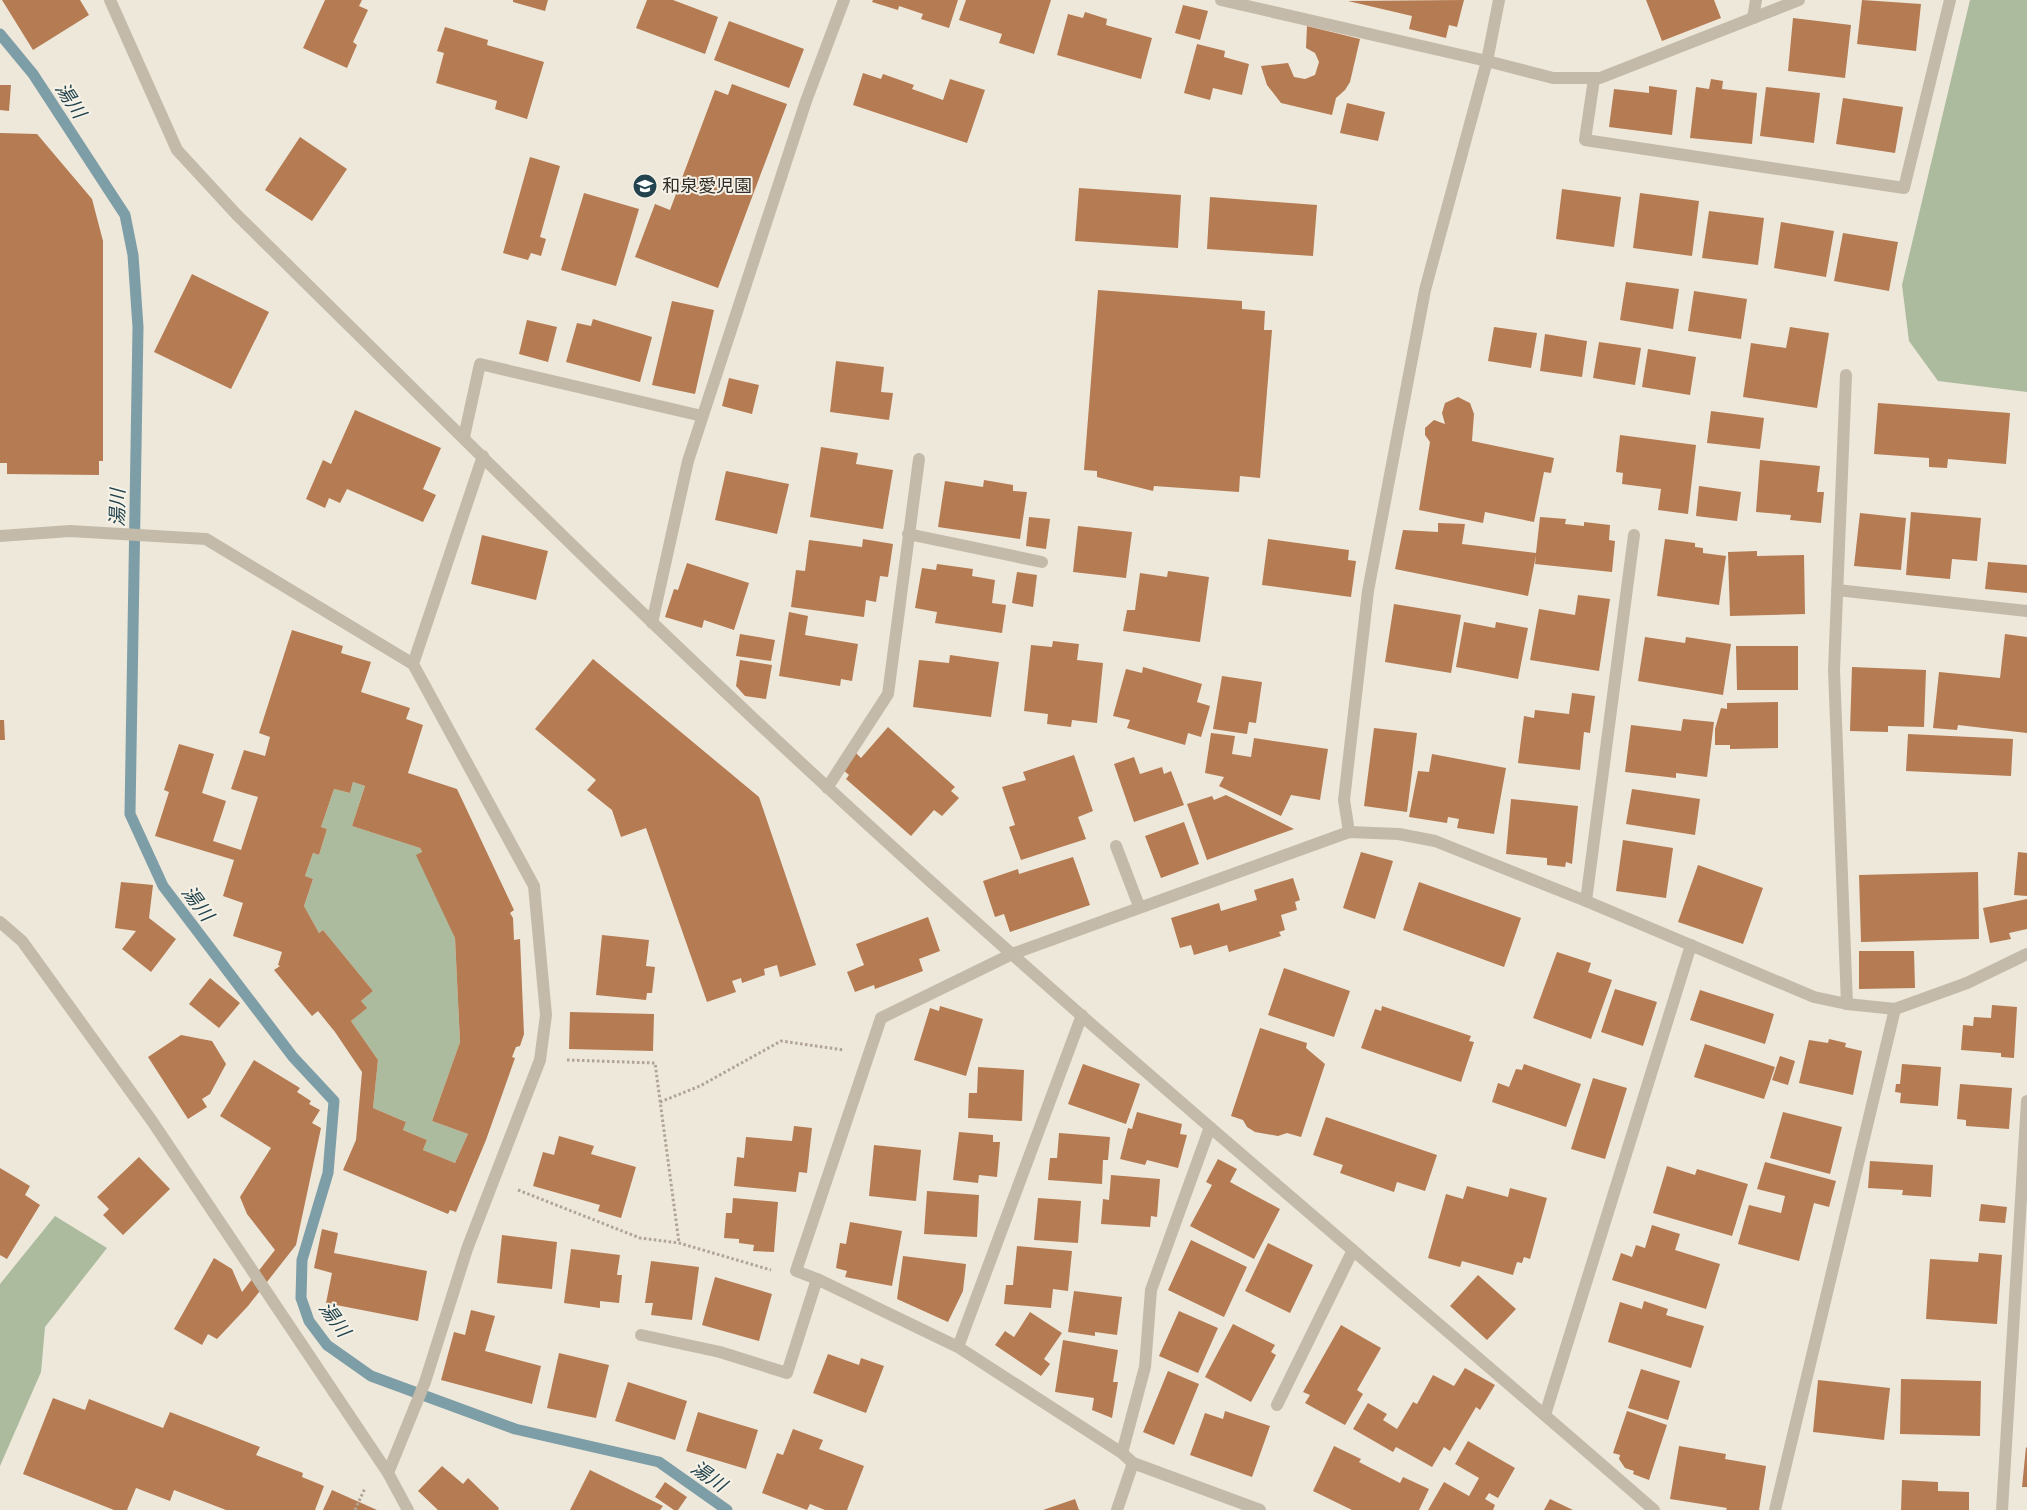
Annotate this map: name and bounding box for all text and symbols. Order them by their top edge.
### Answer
water label: 湯川 [51,78,92,124]
school or university icon: 和泉愛児園 [632,173,658,199]
place label: 和泉愛児園 [662,174,752,196]
water label: 湯川 [105,487,128,527]
water label: 湯川 [178,881,220,926]
water label: 湯川 [315,1297,357,1342]
water label: 湯川 [687,1455,733,1497]

